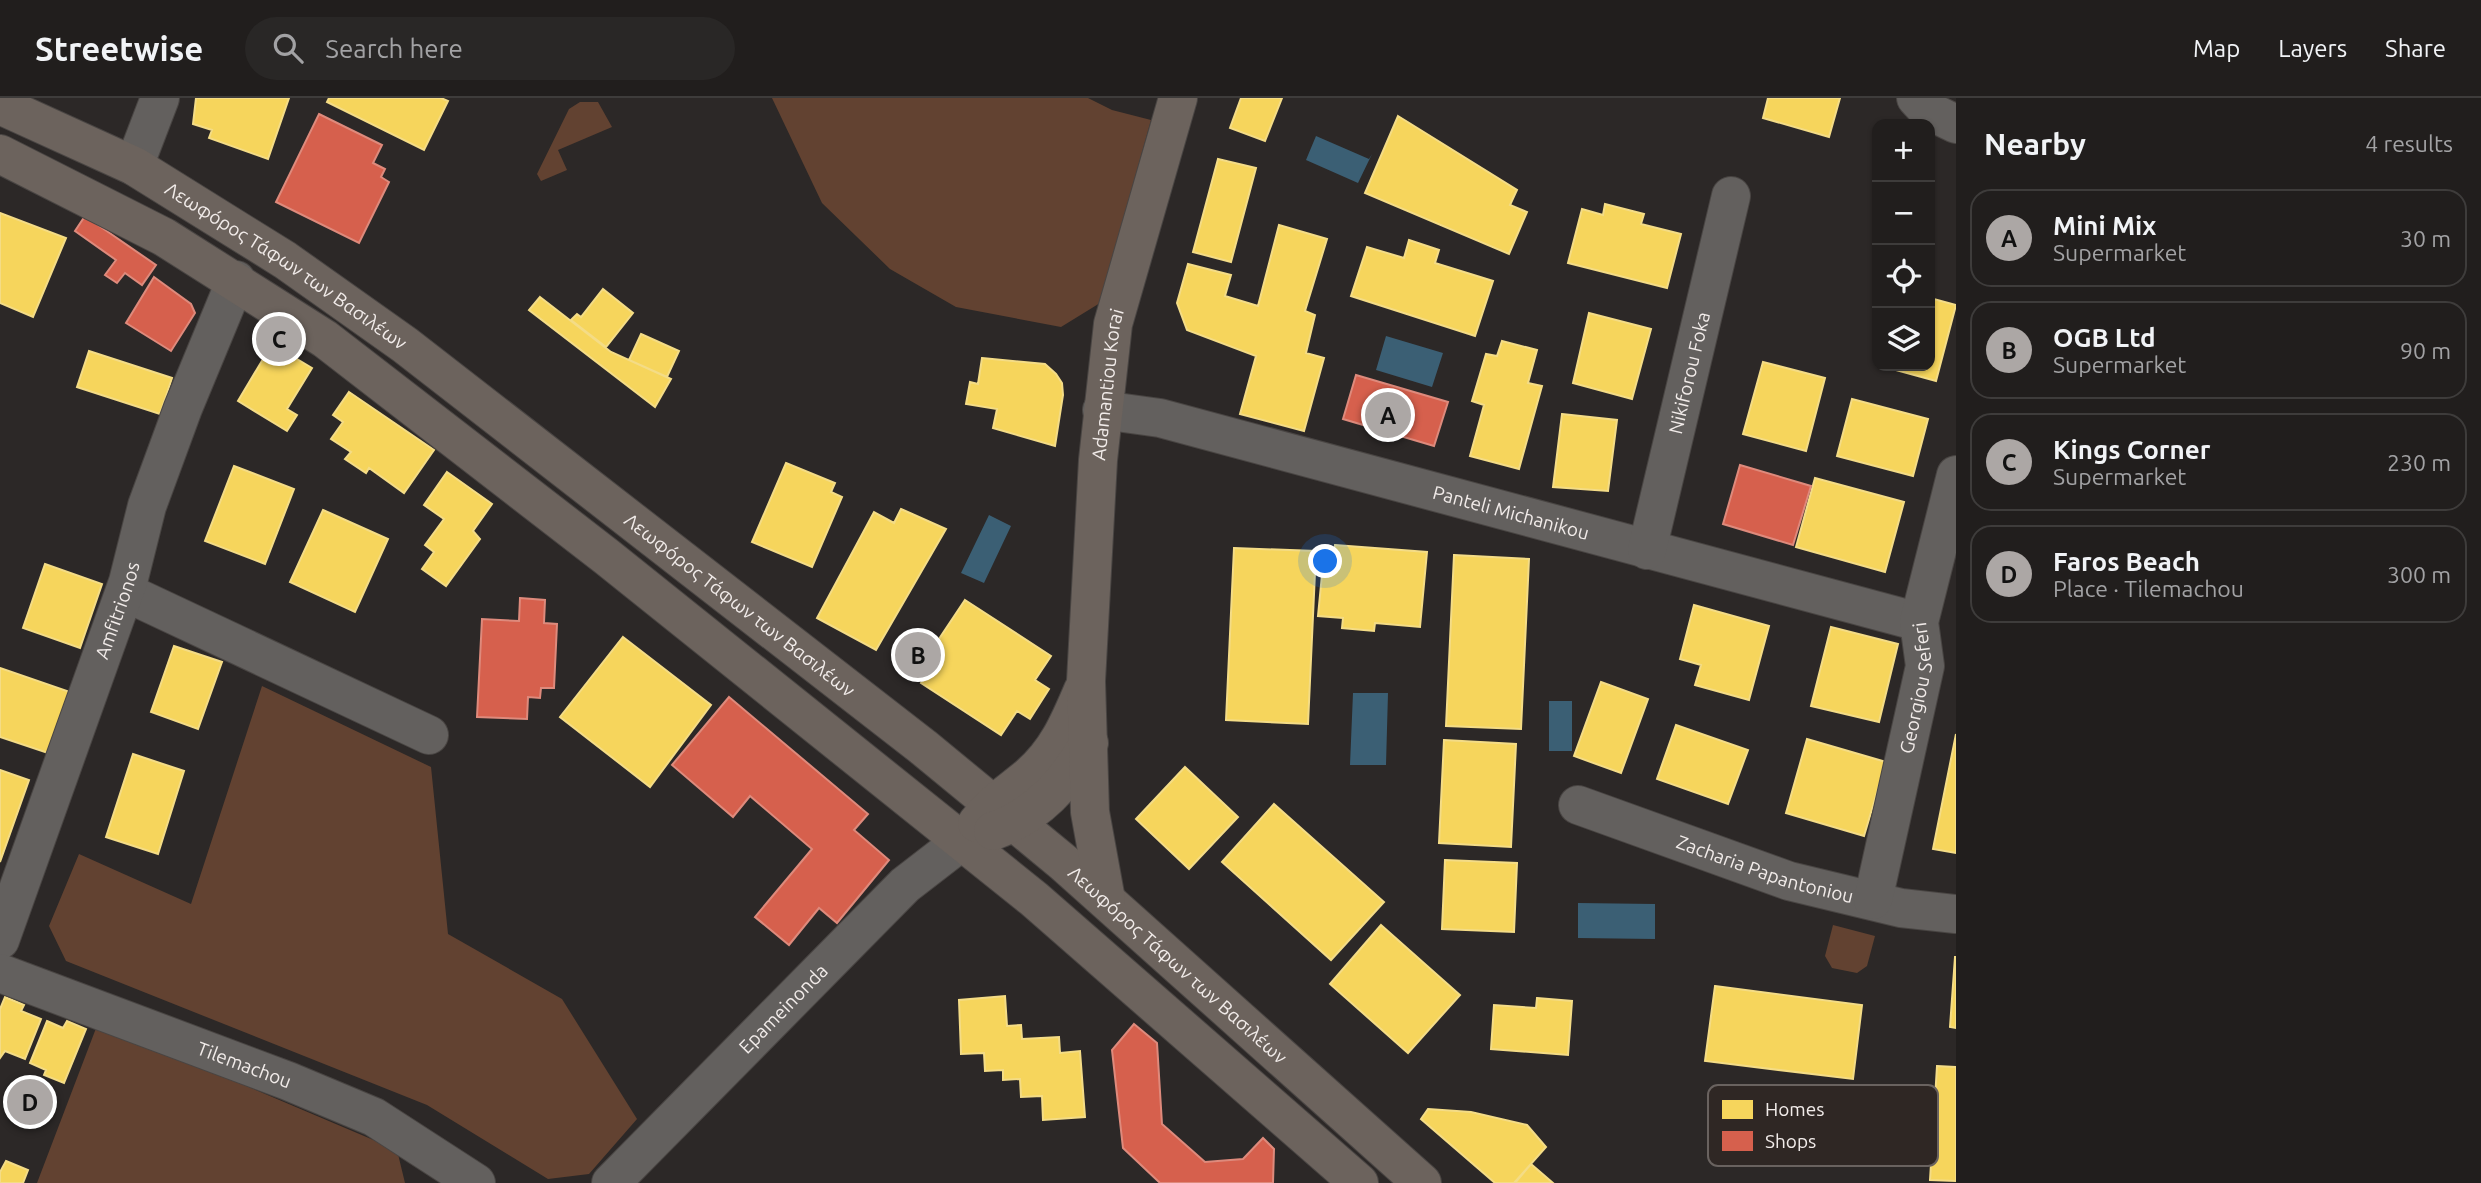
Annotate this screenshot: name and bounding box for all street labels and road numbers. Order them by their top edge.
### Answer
street label: Λεωφόρος Τάφων των Βασιλέων [161,177,411,354]
street label: Adamantiou Korai [1087,306,1128,461]
street label: Nikiforou Foka [1664,310,1714,436]
street label: Panteli Michanikou [1430,481,1592,544]
street label: Λεωφόρος Τάφων των Βασιλέων [620,509,859,701]
street label: Amfitrionos [90,559,144,662]
street label: Georgiou Seferi [1895,621,1937,756]
street label: Zacharia Papantoniou [1674,830,1856,907]
street label: Λεωφόρος Τάφων των Βασιλέων [1064,861,1292,1068]
street label: Epameinonda [734,959,832,1058]
street label: Tilemachou [194,1037,295,1092]

